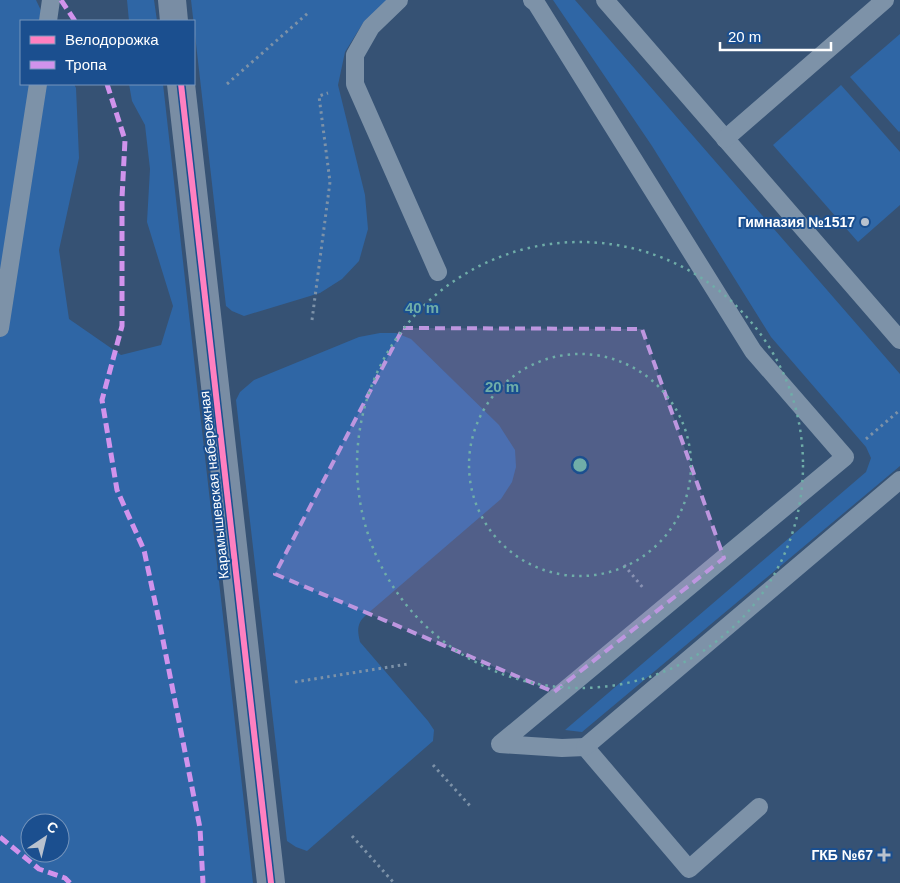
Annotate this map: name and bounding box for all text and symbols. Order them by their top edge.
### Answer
legend [20,20,195,85]
scale bar [720,20,831,52]
text: 20 m [728,28,761,45]
text: Велодорожка [65,31,159,48]
text: Тропа [65,56,107,73]
place label: Гимназия №1517 [738,214,855,230]
marker: Гимназия №1517 [859,216,871,228]
text: 40 m [405,299,439,316]
text: 20 m [485,378,519,395]
street label: Карамышевская набережная [196,390,232,580]
centre of rings [571,456,589,474]
north arrow [20,813,70,863]
text: С [44,818,61,837]
place label: ГКБ №67 [811,847,873,863]
marker: ГКБ №67 [877,848,891,862]

